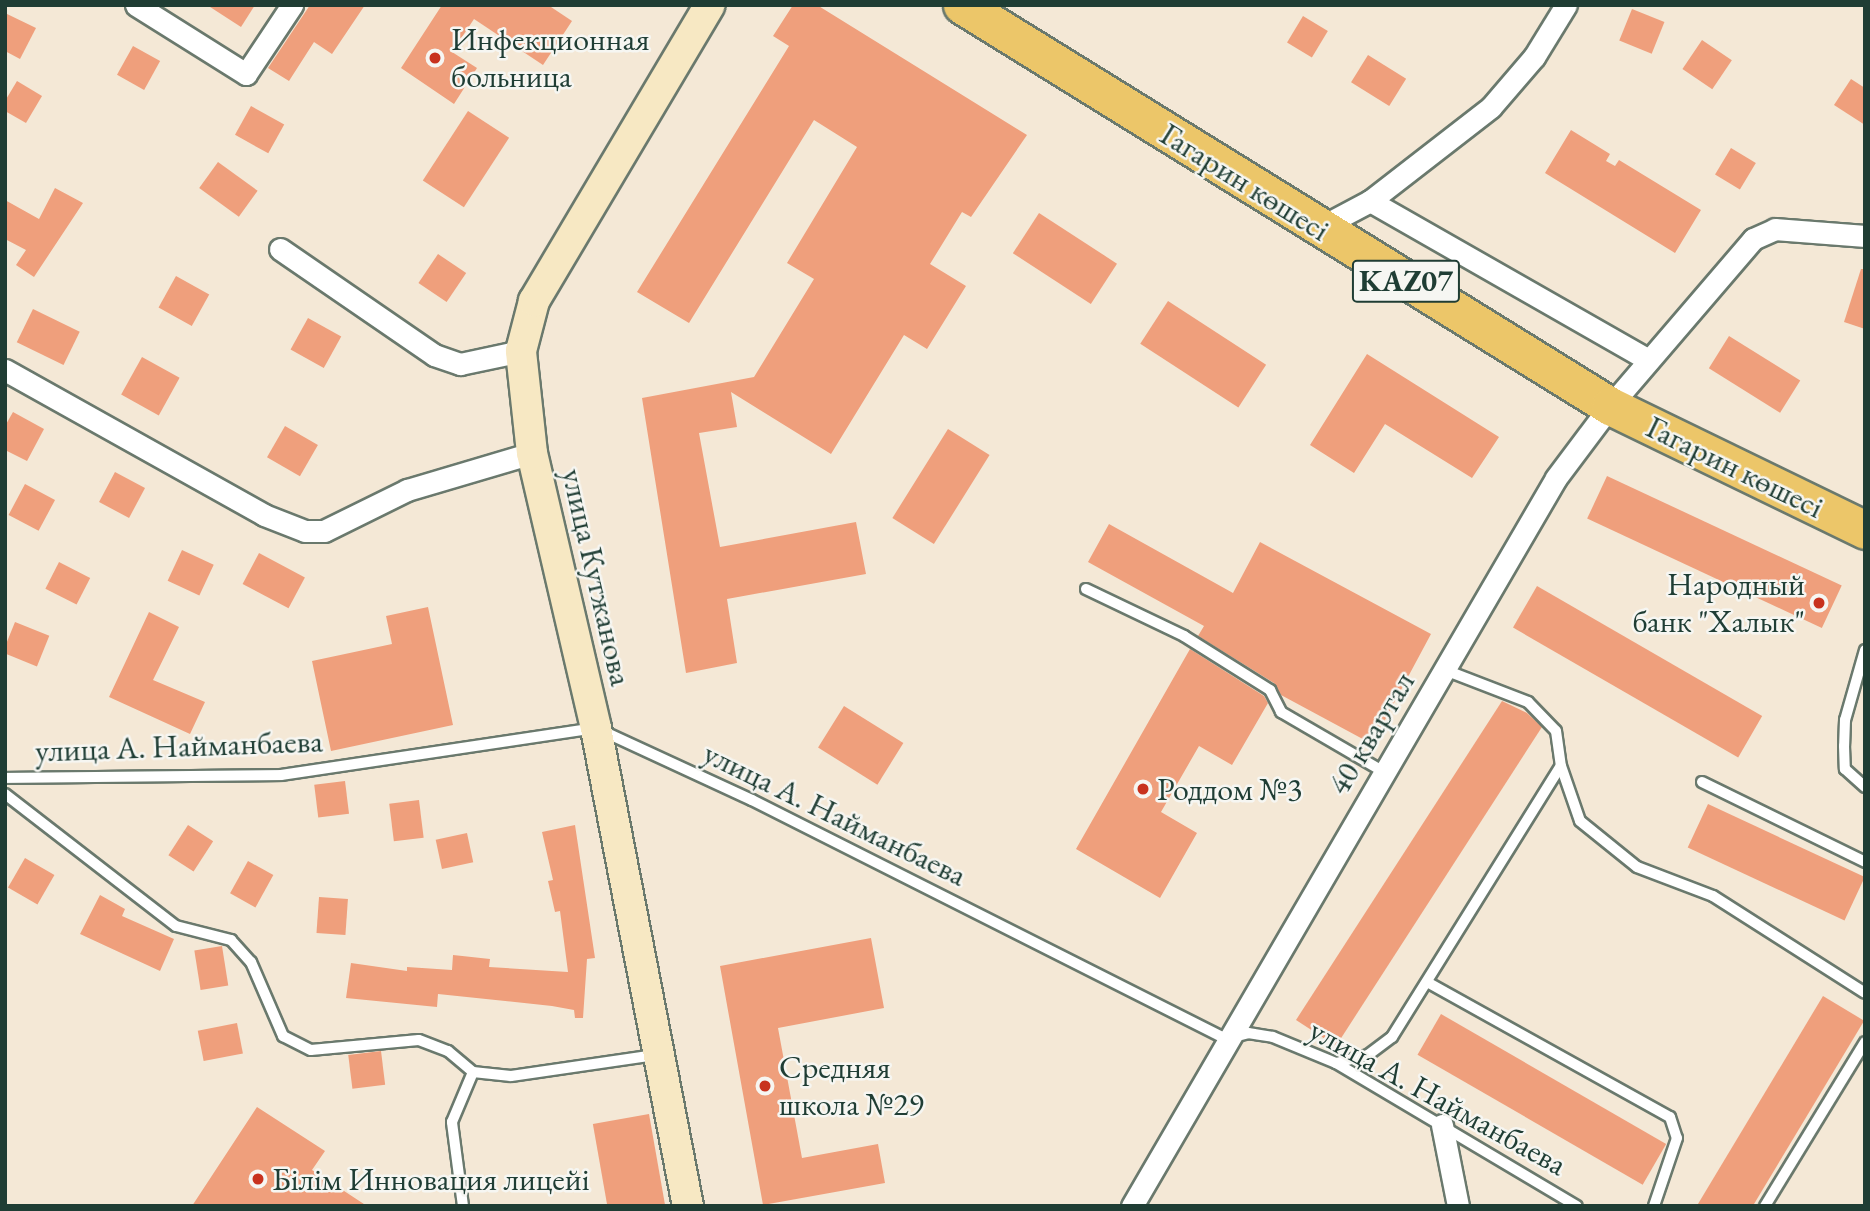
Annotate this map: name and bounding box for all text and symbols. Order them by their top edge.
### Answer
place label: Инфекционная больница [451,21,649,96]
marker: Инфекционная больница [425,48,445,68]
street label: Гагарин көшесі [1153,115,1337,249]
road number: KAZ07 [1352,255,1460,308]
street label: Гагарин көшесі [1640,408,1830,526]
street label: улица Кутжанова [553,465,641,689]
place label: Народный банк "Халык" [1633,566,1805,641]
marker: Народный банк "Халык" [1811,595,1827,611]
street label: 40 квартал [1319,665,1423,801]
street label: улица А. Найманбаева [34,722,324,770]
street label: улица А. Найманбаева [697,734,973,894]
place label: Роддом №3 [1157,770,1302,808]
marker: Роддом №3 [1135,781,1151,797]
street label: улица А. Найманбаева [1303,1010,1573,1184]
place label: Средняя школа №29 [779,1049,924,1124]
marker: Средняя школа №29 [757,1078,773,1094]
place label: Білім Инновация лицейі [272,1160,589,1198]
marker: Білім Инновация лицейі [250,1171,266,1187]

